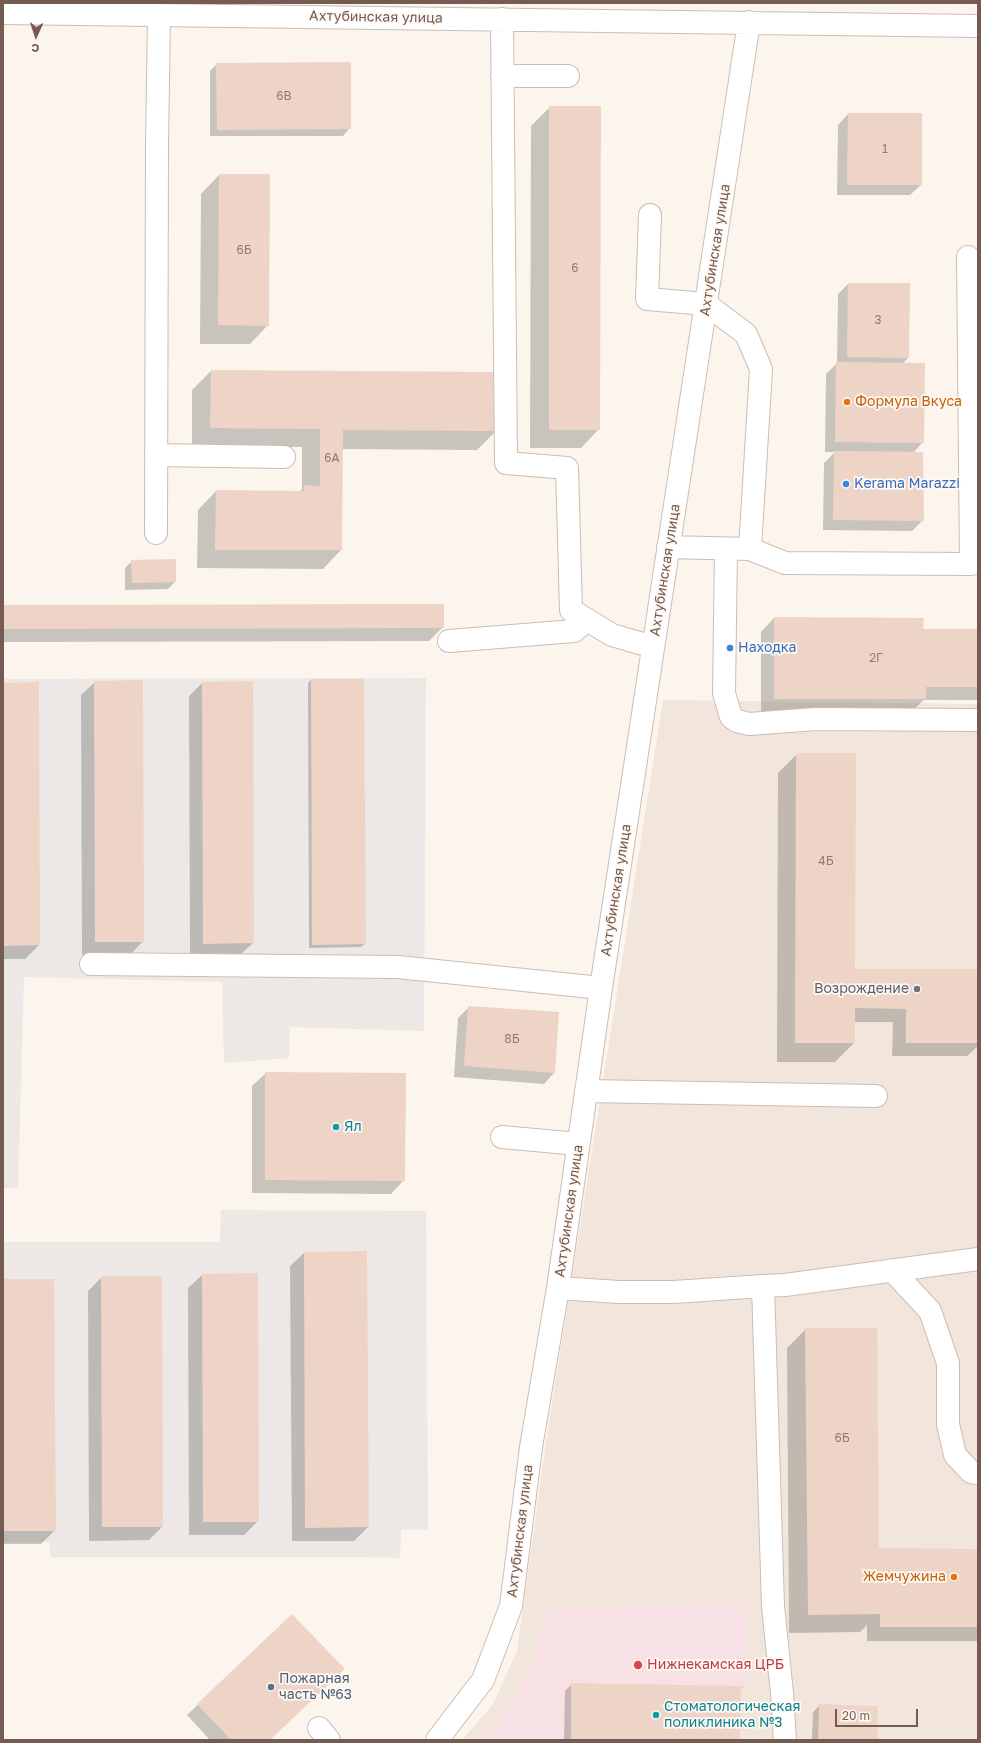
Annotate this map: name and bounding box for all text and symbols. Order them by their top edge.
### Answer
street label: Ахтубинская улица [309,7,443,27]
north arrow [16,16,56,56]
text: С [31,42,40,55]
house number: 6В [276,89,292,103]
house number: 1 [882,142,888,156]
street label: Ахтубинская улица [696,183,734,317]
house number: 6Б [236,243,252,257]
house number: 6 [571,261,579,275]
house number: 3 [874,313,882,327]
place label: Формула Вкуса [855,394,962,410]
marker: Формула Вкуса [842,397,852,407]
house number: 6А [324,451,340,465]
place label: Kerama Marazzi [854,476,960,492]
marker: Kerama Marazzi [841,479,851,489]
street label: Ахтубинская улица [646,503,684,637]
place label: Находка [738,640,797,656]
marker: Находка [725,643,735,653]
house number: 2Г [869,651,883,665]
street label: Ахтубинская улица [597,823,635,957]
house number: 4Б [818,854,834,868]
place label: Возрождение [814,981,909,997]
marker: Возрождение [912,984,922,994]
house number: 8Б [504,1032,520,1046]
place label: Ял [344,1119,362,1135]
marker: Ял [331,1122,341,1132]
street label: Ахтубинская улица [551,1144,587,1278]
house number: 6Б [834,1431,850,1445]
street label: Ахтубинская улица [504,1464,536,1598]
place label: Жемчужина [863,1569,946,1585]
marker: Жемчужина [949,1572,959,1582]
place label: Нижнекамская ЦРБ [647,1657,784,1673]
marker: Нижнекамская ЦРБ [632,1659,644,1671]
place label: Пожарная часть №63 [279,1671,352,1704]
marker: Пожарная часть №63 [266,1682,276,1692]
place label: Стоматологическая поликлиника №3 [664,1699,800,1732]
scale bar [837,1701,920,1727]
text: 20 m [842,1708,870,1723]
marker: Стоматологическая поликлиника №3 [651,1710,661,1720]

